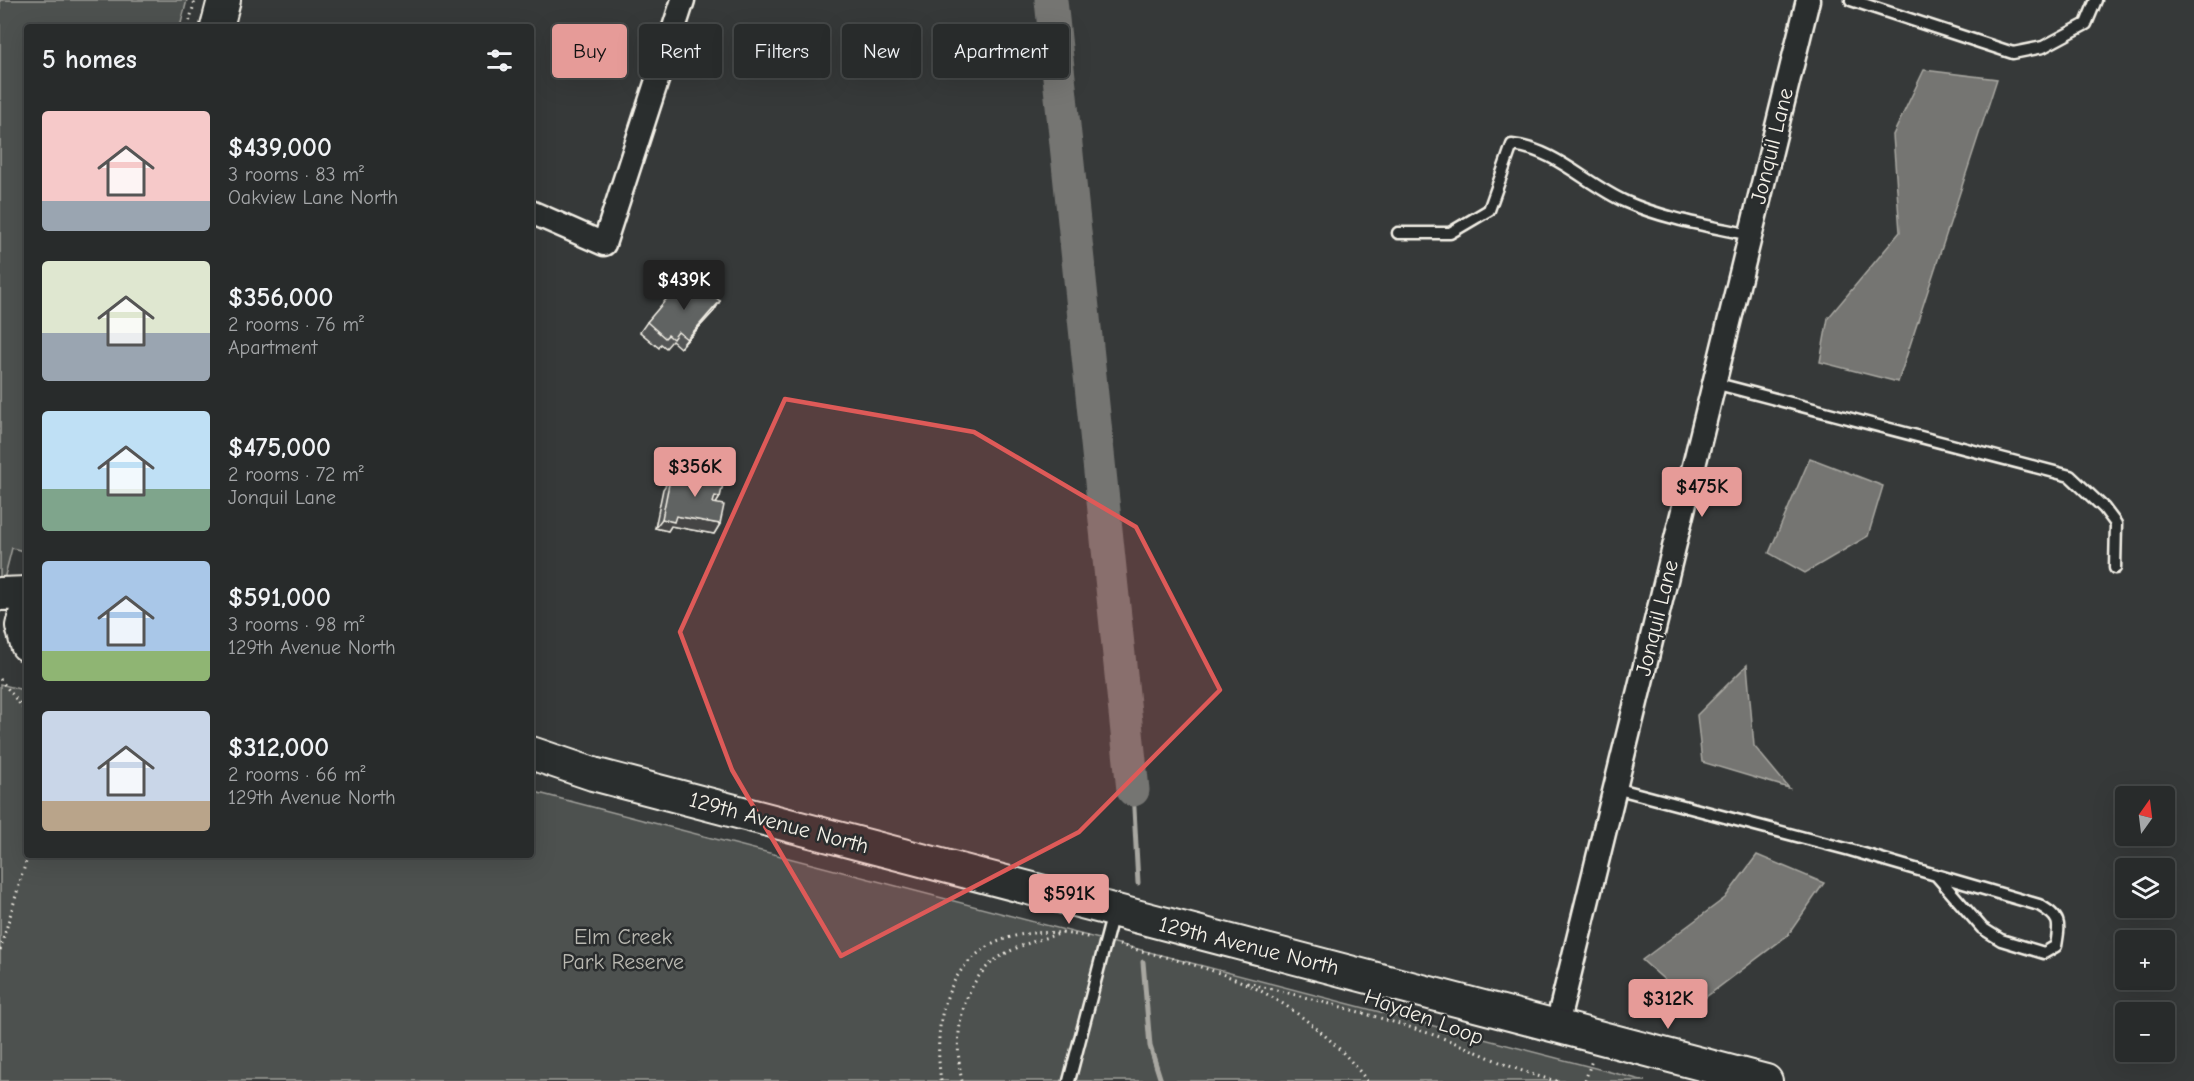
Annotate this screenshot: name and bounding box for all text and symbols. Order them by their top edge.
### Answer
chip: Buy [552,24,627,78]
chip: Rent [639,24,722,78]
chip: Filters [734,24,830,78]
chip: New [842,24,921,78]
chip: Apartment [933,24,1069,78]
icon: filters [483,44,516,77]
text: 5 homes [42,45,137,75]
street label: Jonquil Lane [1745,85,1799,207]
text: $439,000 [228,133,332,163]
icon: home [90,135,162,207]
text: 3 rooms · 83 m² [228,163,364,186]
text: Oakview Lane North [228,186,398,209]
pin: $439K [642,260,726,311]
text: $439K [658,268,711,291]
text: $356,000 [228,283,333,313]
icon: home [90,285,162,357]
text: 2 rooms · 76 m² [228,313,364,336]
text: Apartment [228,336,318,359]
text: $475,000 [228,433,331,463]
icon: home [90,435,162,507]
pin: $356K [653,447,737,498]
text: $356K [668,455,722,478]
text: 2 rooms · 72 m² [228,463,364,486]
pin: $475K [1660,467,1744,518]
text: $475K [1676,475,1728,498]
text: Jonquil Lane [228,486,336,509]
street label: Jonquil Lane [1630,557,1684,679]
text: $591,000 [228,583,331,613]
icon: home [90,585,162,657]
text: 3 rooms · 98 m² [228,613,364,636]
text: 129th Avenue North [228,636,396,659]
text: $312,000 [228,733,329,763]
icon: home [90,735,162,807]
text: 2 rooms · 66 m² [228,763,366,786]
text: 129th Avenue North [228,786,396,809]
north arrow [2115,786,2175,846]
map controls [2115,786,2175,1062]
street label: 129th Avenue North [686,787,872,859]
button: layers [2115,858,2175,918]
pin: $591K [1027,874,1111,925]
text: $591K [1043,882,1095,905]
street label: 129th Avenue North [1156,911,1342,981]
park label: Elm Creek Park Reserve [562,924,684,975]
button: + [2115,930,2175,990]
pin: $312K [1626,979,1710,1030]
street label: Hayden Loop [1361,983,1487,1051]
text: $312K [1643,987,1693,1010]
button: − [2115,1002,2175,1062]

